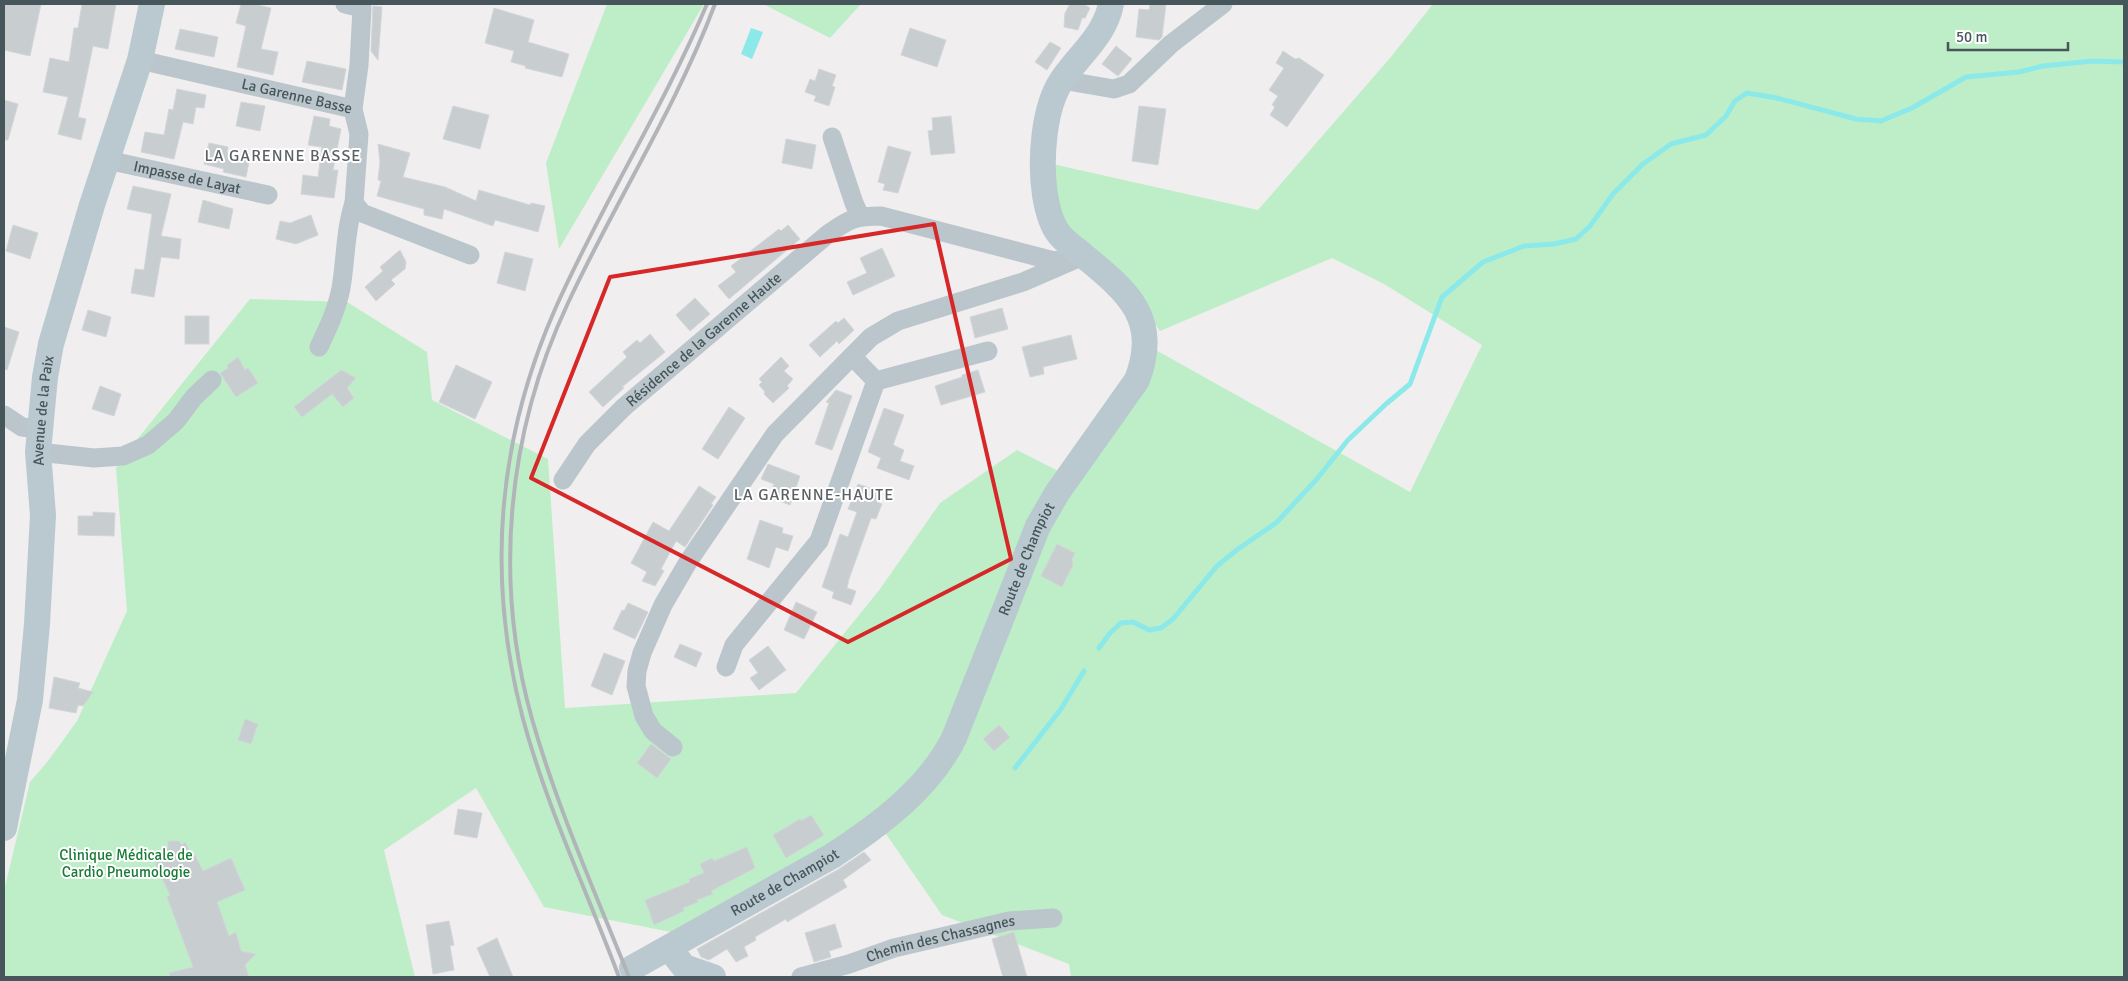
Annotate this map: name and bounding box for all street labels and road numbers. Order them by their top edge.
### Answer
street label: La Garenne Basse [240,75,354,118]
street label: Impasse de Layat [132,157,242,198]
street label: Résidence de la Garenne Haute [622,268,785,411]
street label: Avenue de la Paix [29,354,58,467]
street label: Route de Champiot [994,499,1059,618]
street label: Route de Champiot [727,845,842,920]
street label: Chemin des Chassagnes [864,912,1016,966]

